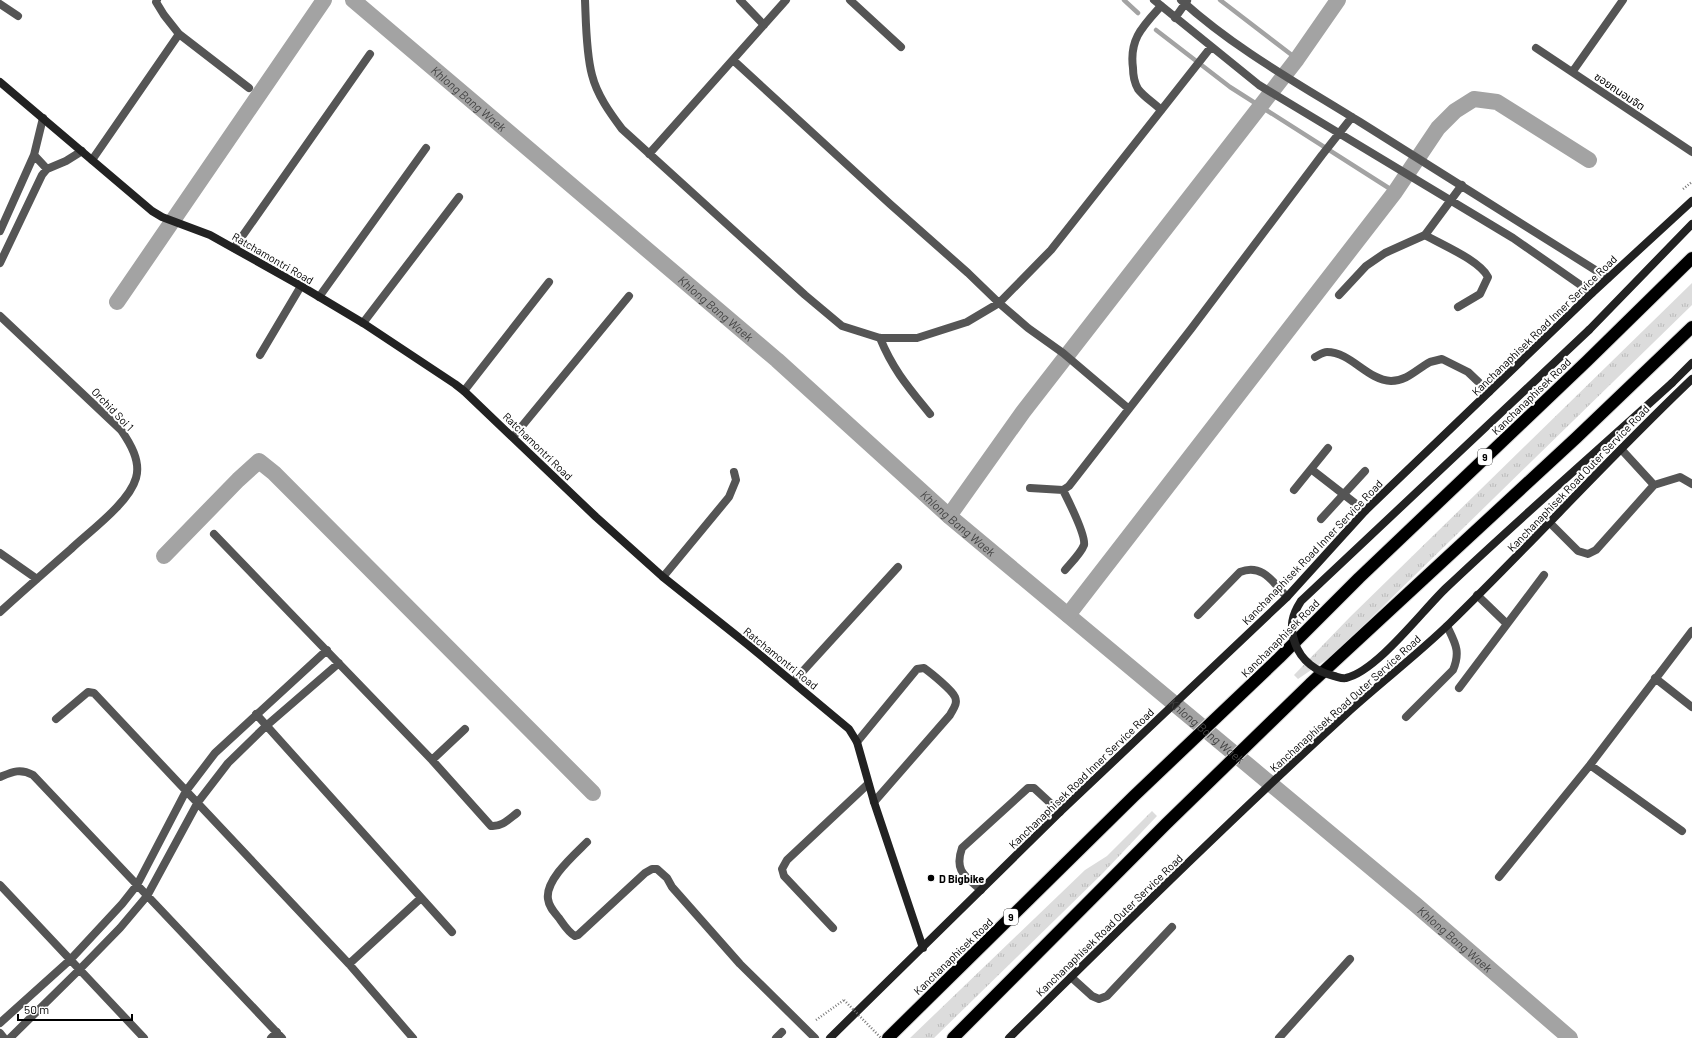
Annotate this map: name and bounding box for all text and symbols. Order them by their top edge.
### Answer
water label: Khlong Bang Waek [429,63,509,134]
street label: ซอยถนอมจิต [1592,69,1648,113]
street label: Ratchamontri Road [230,229,316,287]
street label: Kanchanaphisek Road Inner Service Road [1469,252,1619,398]
water label: Khlong Bang Waek [676,272,756,344]
street label: Kanchanaphisek Road [1489,355,1573,437]
street label: Orchid Soi 1 [89,385,137,433]
street label: Kanchanaphisek Road Outer Service Road [1504,402,1652,554]
street label: Ratchamontri Road [501,409,575,483]
road number: 9 [1478,449,1492,465]
street label: Kanchanaphisek Road Inner Service Road [1239,477,1385,627]
water label: Khlong Bang Waek [918,487,999,559]
street label: Kanchanaphisek Road [1238,596,1322,680]
street label: Ratchamontri Road [741,624,821,692]
street label: Kanchanaphisek Road Outer Service Road [1267,632,1423,774]
water label: Khlong Bang Waek [1166,695,1247,766]
street label: Kanchanaphisek Road Inner Service Road [1006,705,1156,851]
street label: Kanchanaphisek Road Outer Service Road [1033,851,1185,999]
place label: D Bigbike [939,872,984,885]
marker: D Bigbike [926,873,936,883]
water label: Khlong Bang Waek [1415,903,1495,975]
road number: 9 [1004,909,1018,925]
street label: Kanchanaphisek Road [911,915,995,997]
scale bar [18,996,132,1022]
text: 50 m [24,1002,49,1016]

